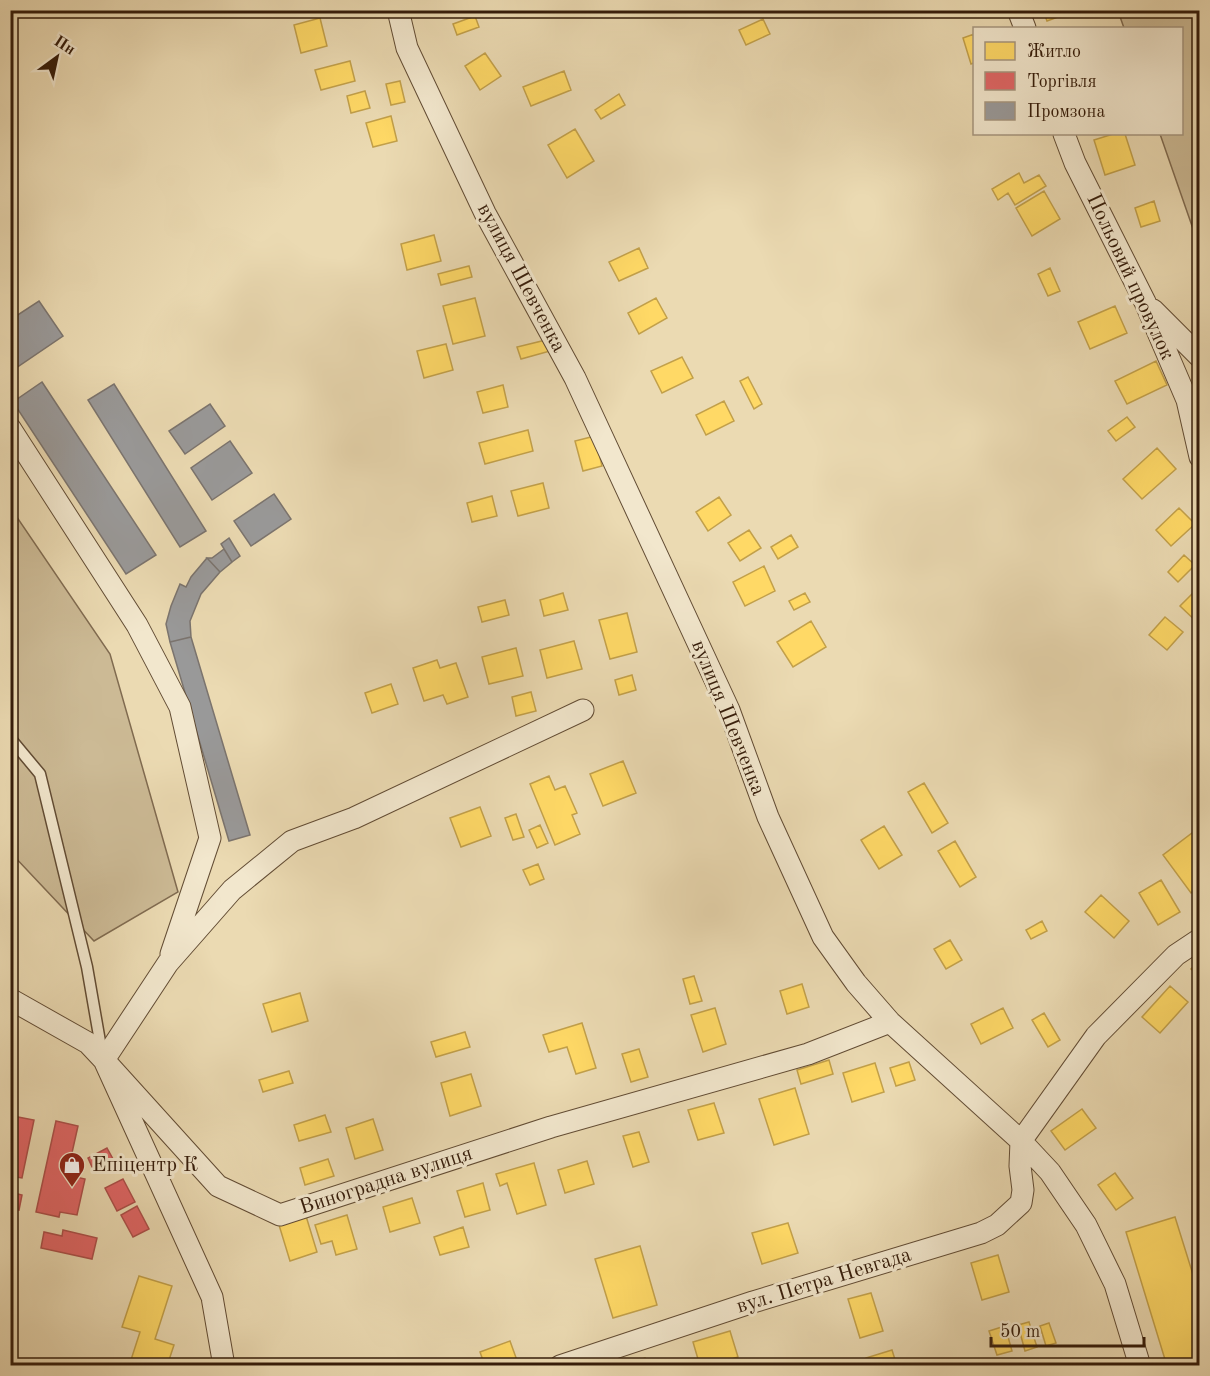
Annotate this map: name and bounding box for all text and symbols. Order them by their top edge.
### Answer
north arrow [27,27,87,87]
legend [973,27,1183,135]
text: Пн [50,33,78,59]
text: Житло [1027,43,1081,61]
text: Торгівля [1027,73,1097,91]
text: Промзона [1027,103,1105,121]
street label: Польовий провулок [1082,191,1178,364]
street label: вулиця Шевченка [473,200,569,356]
street label: вулиця Шевченка [687,637,769,799]
street label: Виноградна вулиця [297,1143,475,1219]
shop icon: Епіцентр К [57,1150,87,1188]
place label: Епіцентр К [92,1155,198,1176]
street label: вул. Петра Невгада [734,1244,914,1318]
scale bar [991,1310,1144,1348]
text: 50 m [1000,1323,1040,1341]

